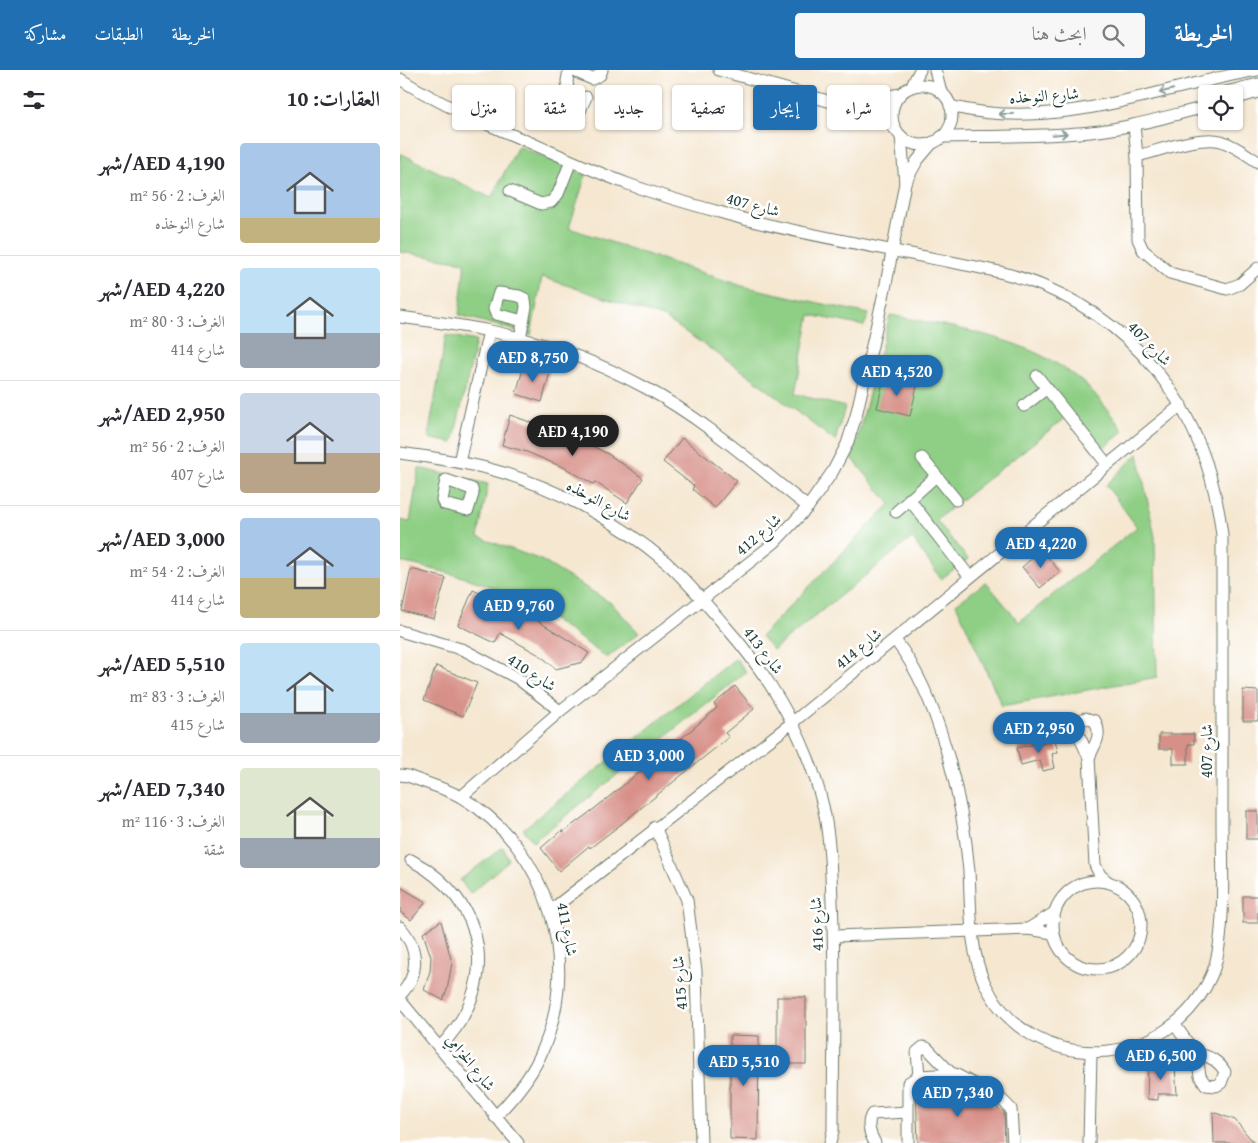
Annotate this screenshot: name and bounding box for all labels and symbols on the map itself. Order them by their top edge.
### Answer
street label: شارع النوخذه [1008,81,1080,111]
one-way arrow [1158,87,1174,96]
one-way arrow [998,109,1014,119]
one-way arrow [1052,130,1068,139]
street label: شارع 407 [723,185,782,225]
street label: شارع 407 [1121,315,1178,372]
pin: AED 8,750 [476,340,590,383]
pin: AED 4,520 [840,354,954,397]
pin: AED 4,190 [516,414,630,457]
street label: شارع النوخذه [561,473,636,529]
street label: شارع 412 [730,507,788,562]
pin: AED 4,220 [984,526,1098,569]
pin: AED 9,760 [462,588,576,631]
street label: شارع 413 [736,621,790,680]
street label: شارع 414 [829,622,888,676]
street label: شارع 410 [502,647,561,699]
pin: AED 2,950 [982,712,1096,754]
street label: شارع 407 [1194,724,1220,778]
pin: AED 3,000 [592,738,706,781]
street label: شارع 416 [803,896,831,952]
street label: شارع 411 [549,900,585,958]
street label: شارع 415 [665,955,695,1011]
street label: شارع الخزامي [439,1028,502,1097]
pin: AED 6,500 [1104,1038,1218,1081]
pin: AED 5,510 [687,1044,801,1087]
pin: AED 7,340 [901,1076,1015,1118]

